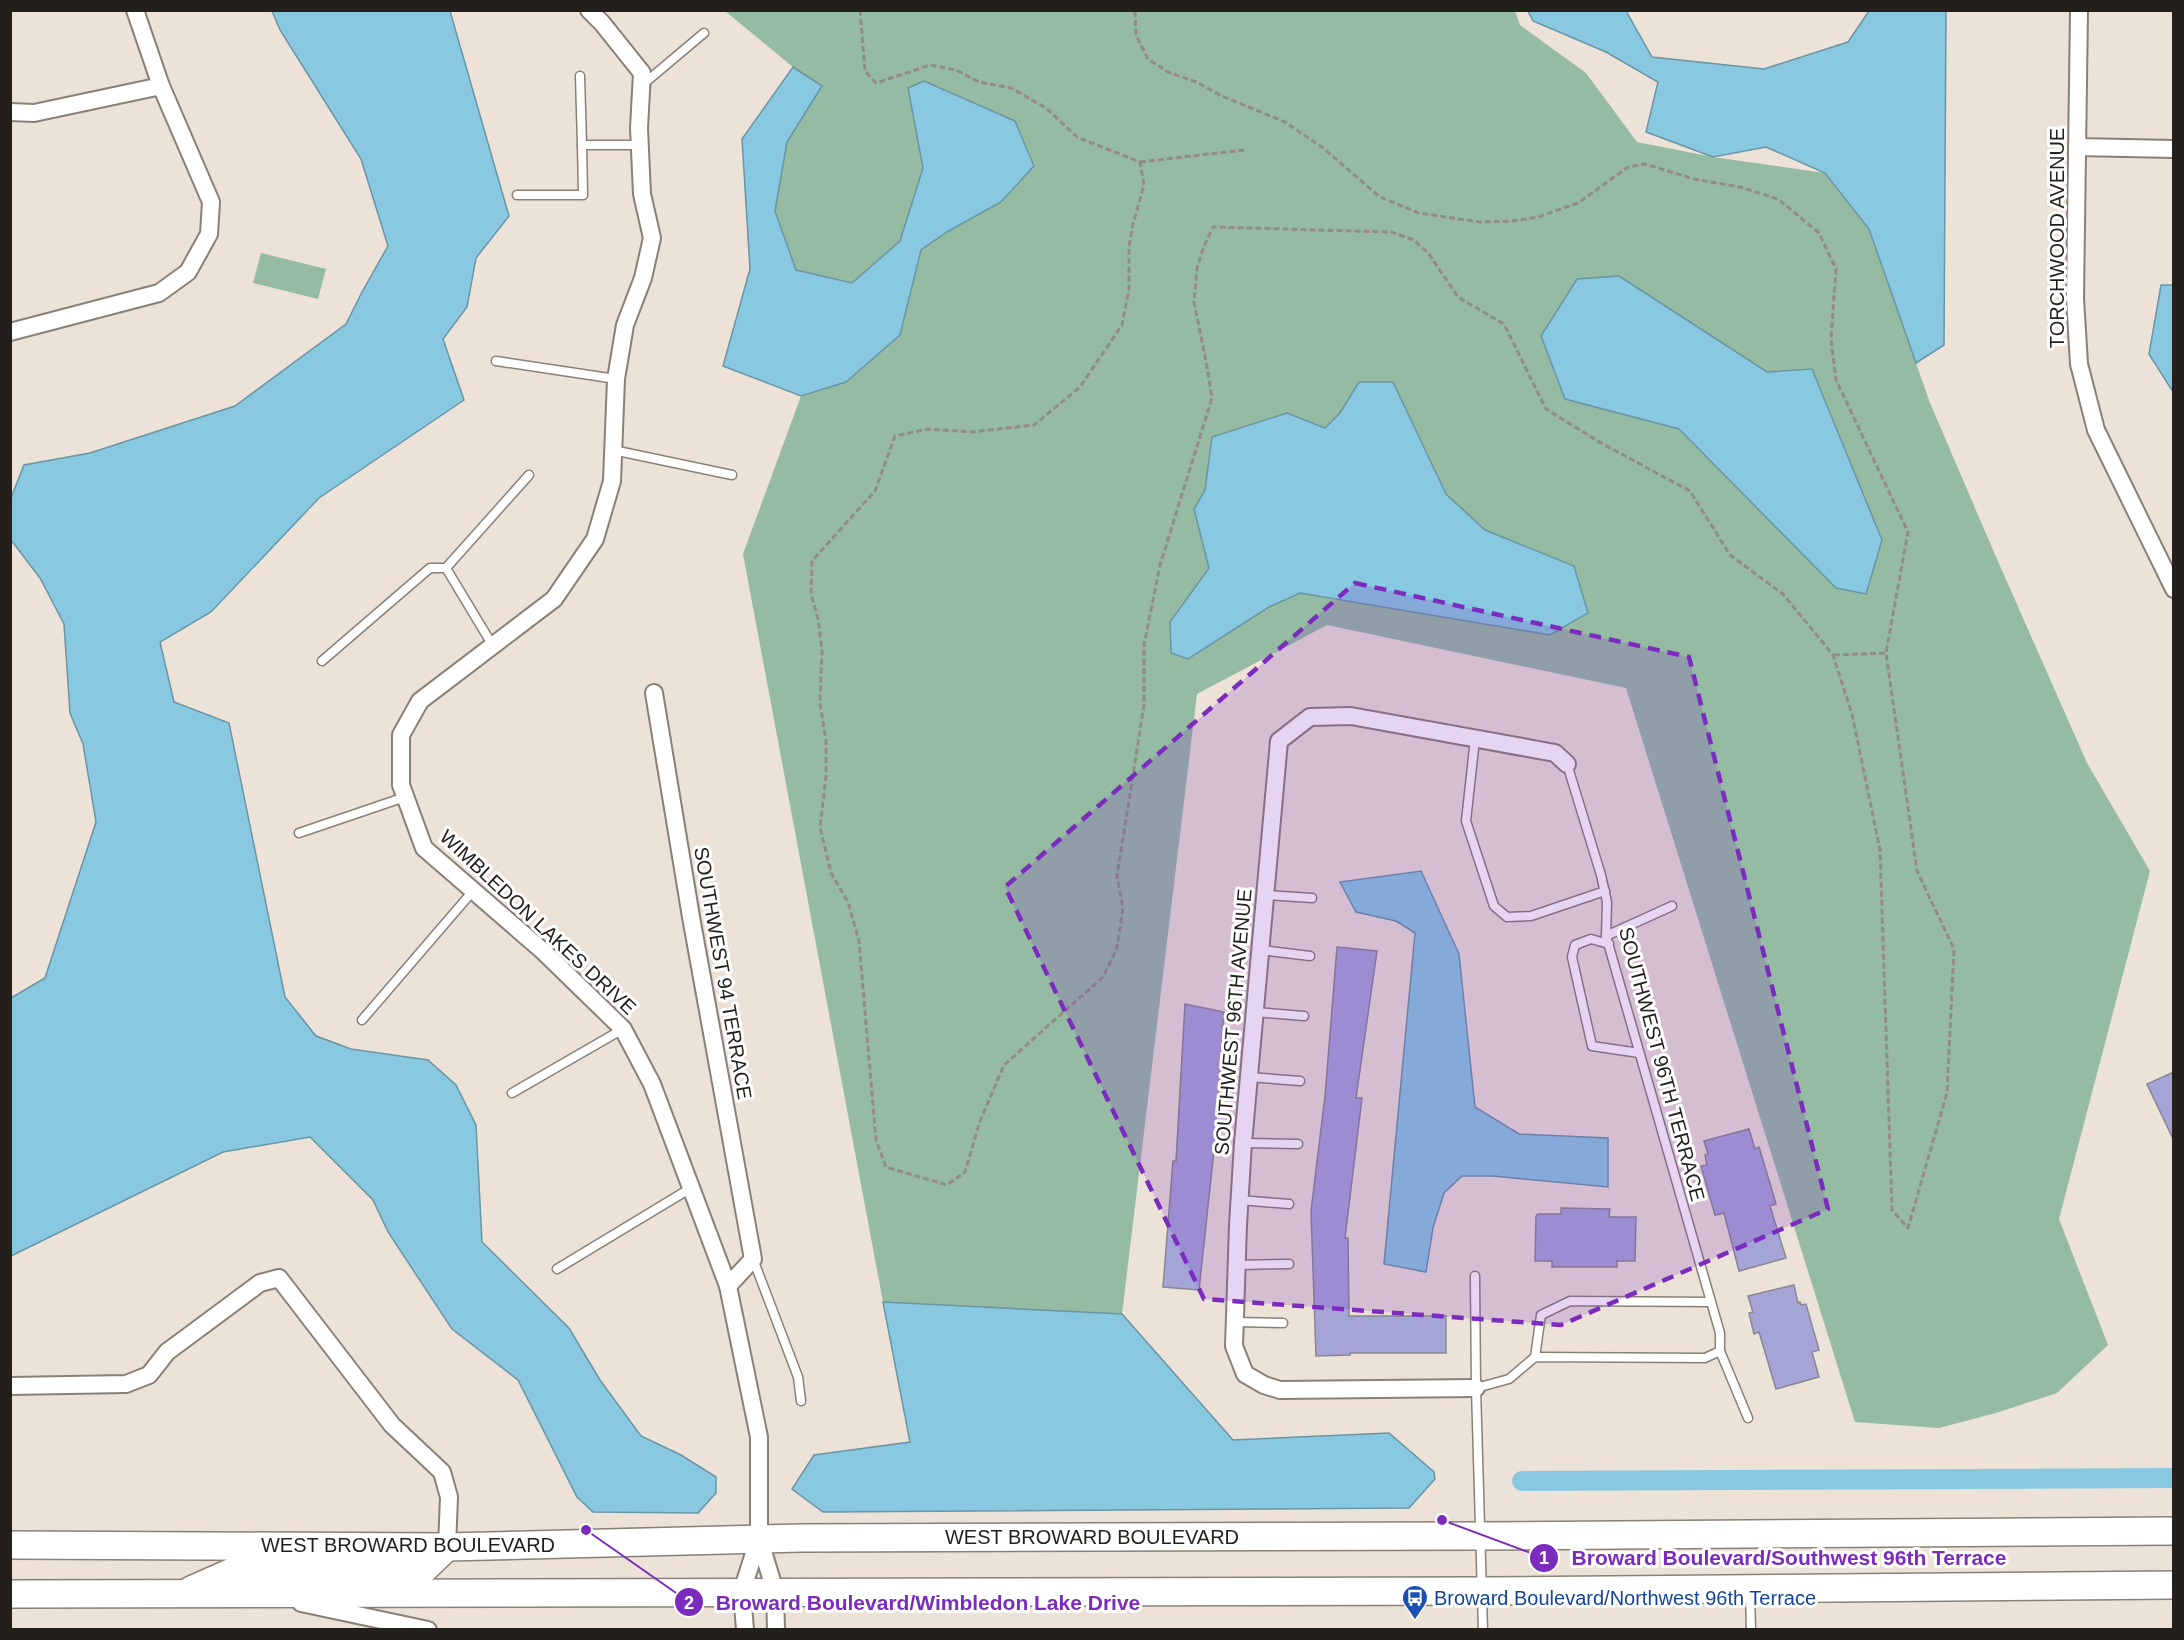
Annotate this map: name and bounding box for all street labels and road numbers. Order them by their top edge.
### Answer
street label: TORCHWOOD AVENUE [2046,128,2068,348]
street label: WIMBLEDON LAKES DRIVE [435,825,641,1019]
street label: SOUTHWEST 94 TERRACE [690,845,756,1101]
street label: SOUTHWEST 96TH AVENUE [1210,888,1256,1156]
street label: SOUTHWEST 96TH TERRACE [1615,925,1709,1203]
street label: WEST BROWARD BOULEVARD [945,1526,1239,1548]
street label: WEST BROWARD BOULEVARD [261,1534,555,1556]

